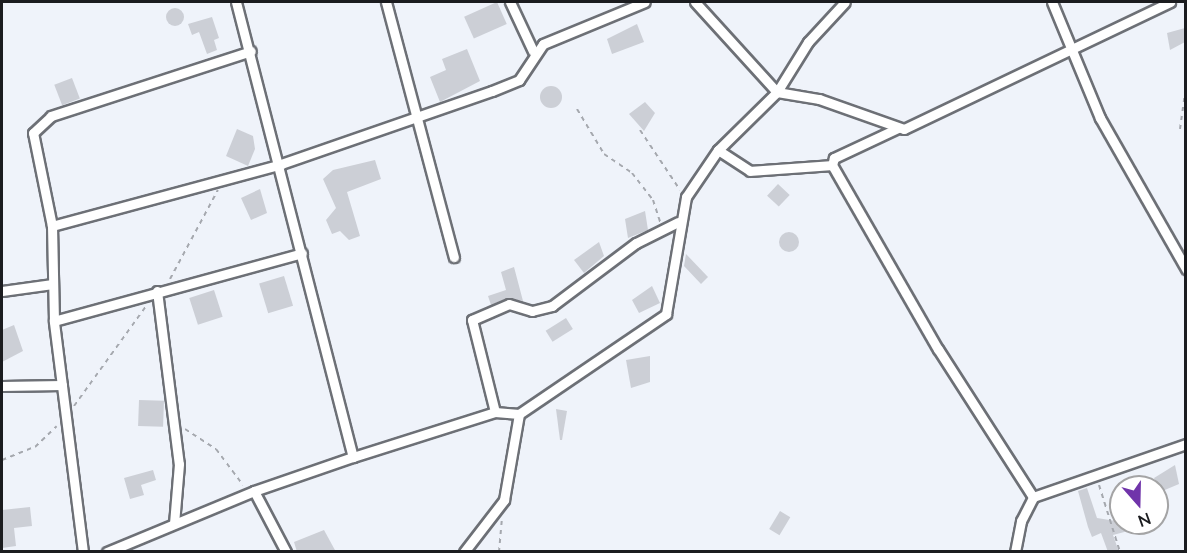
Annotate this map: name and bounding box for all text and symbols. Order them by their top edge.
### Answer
north arrow [1109,475,1169,535]
text: N [1136,509,1154,532]

